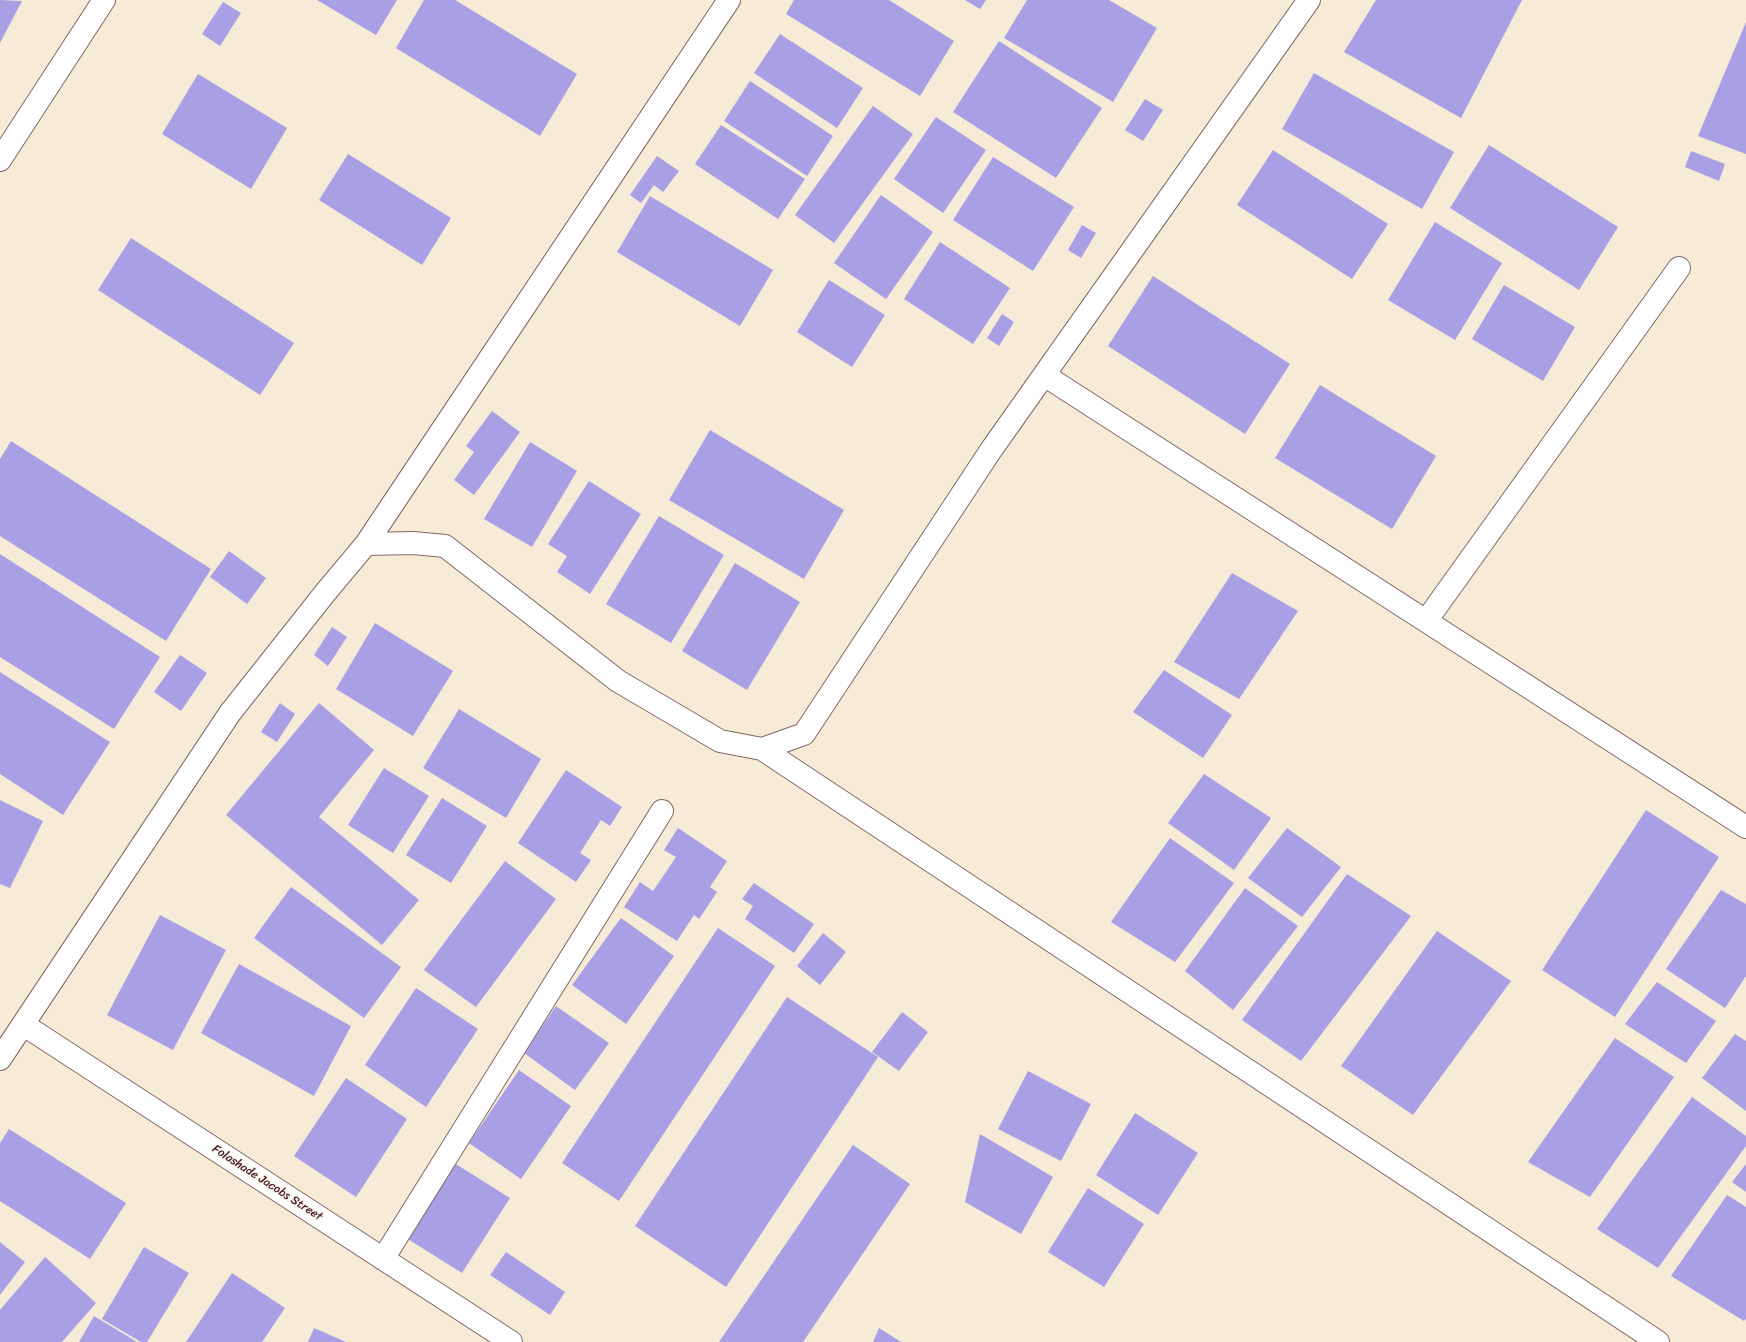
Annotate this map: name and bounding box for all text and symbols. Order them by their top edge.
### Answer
street label: Folashade Jacobs Street [209,1142,325,1224]

